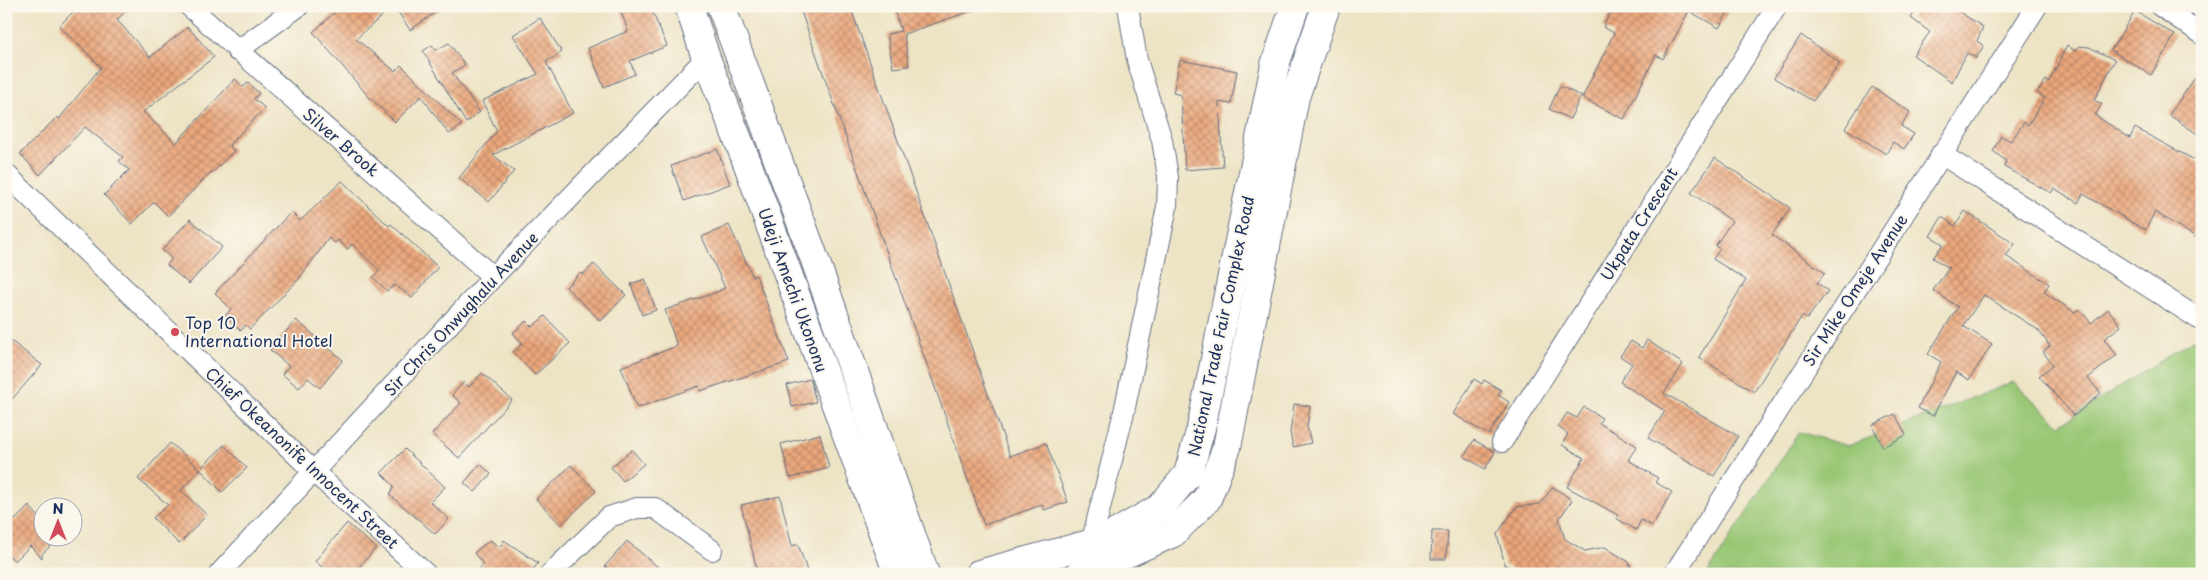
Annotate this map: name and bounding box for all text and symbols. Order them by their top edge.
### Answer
street label: Silver Brook [298,101,385,181]
street label: Ukpata Crescent [1594,162,1683,285]
street label: National Trade Fair Complex Road [1181,193,1259,458]
street label: Udeji Amechi Ukononu [753,204,835,375]
street label: Sir Mike Omeje Avenue [1796,209,1913,370]
street label: Sir Chris Onwughalu Avenue [378,226,543,401]
place label: Top 10 International Hotel [185,310,333,352]
marker: Top 10 International Hotel [169,326,181,338]
street label: Chief Okeanonife Innocent Street [201,361,405,554]
north arrow [32,498,82,548]
text: N [52,498,64,519]

